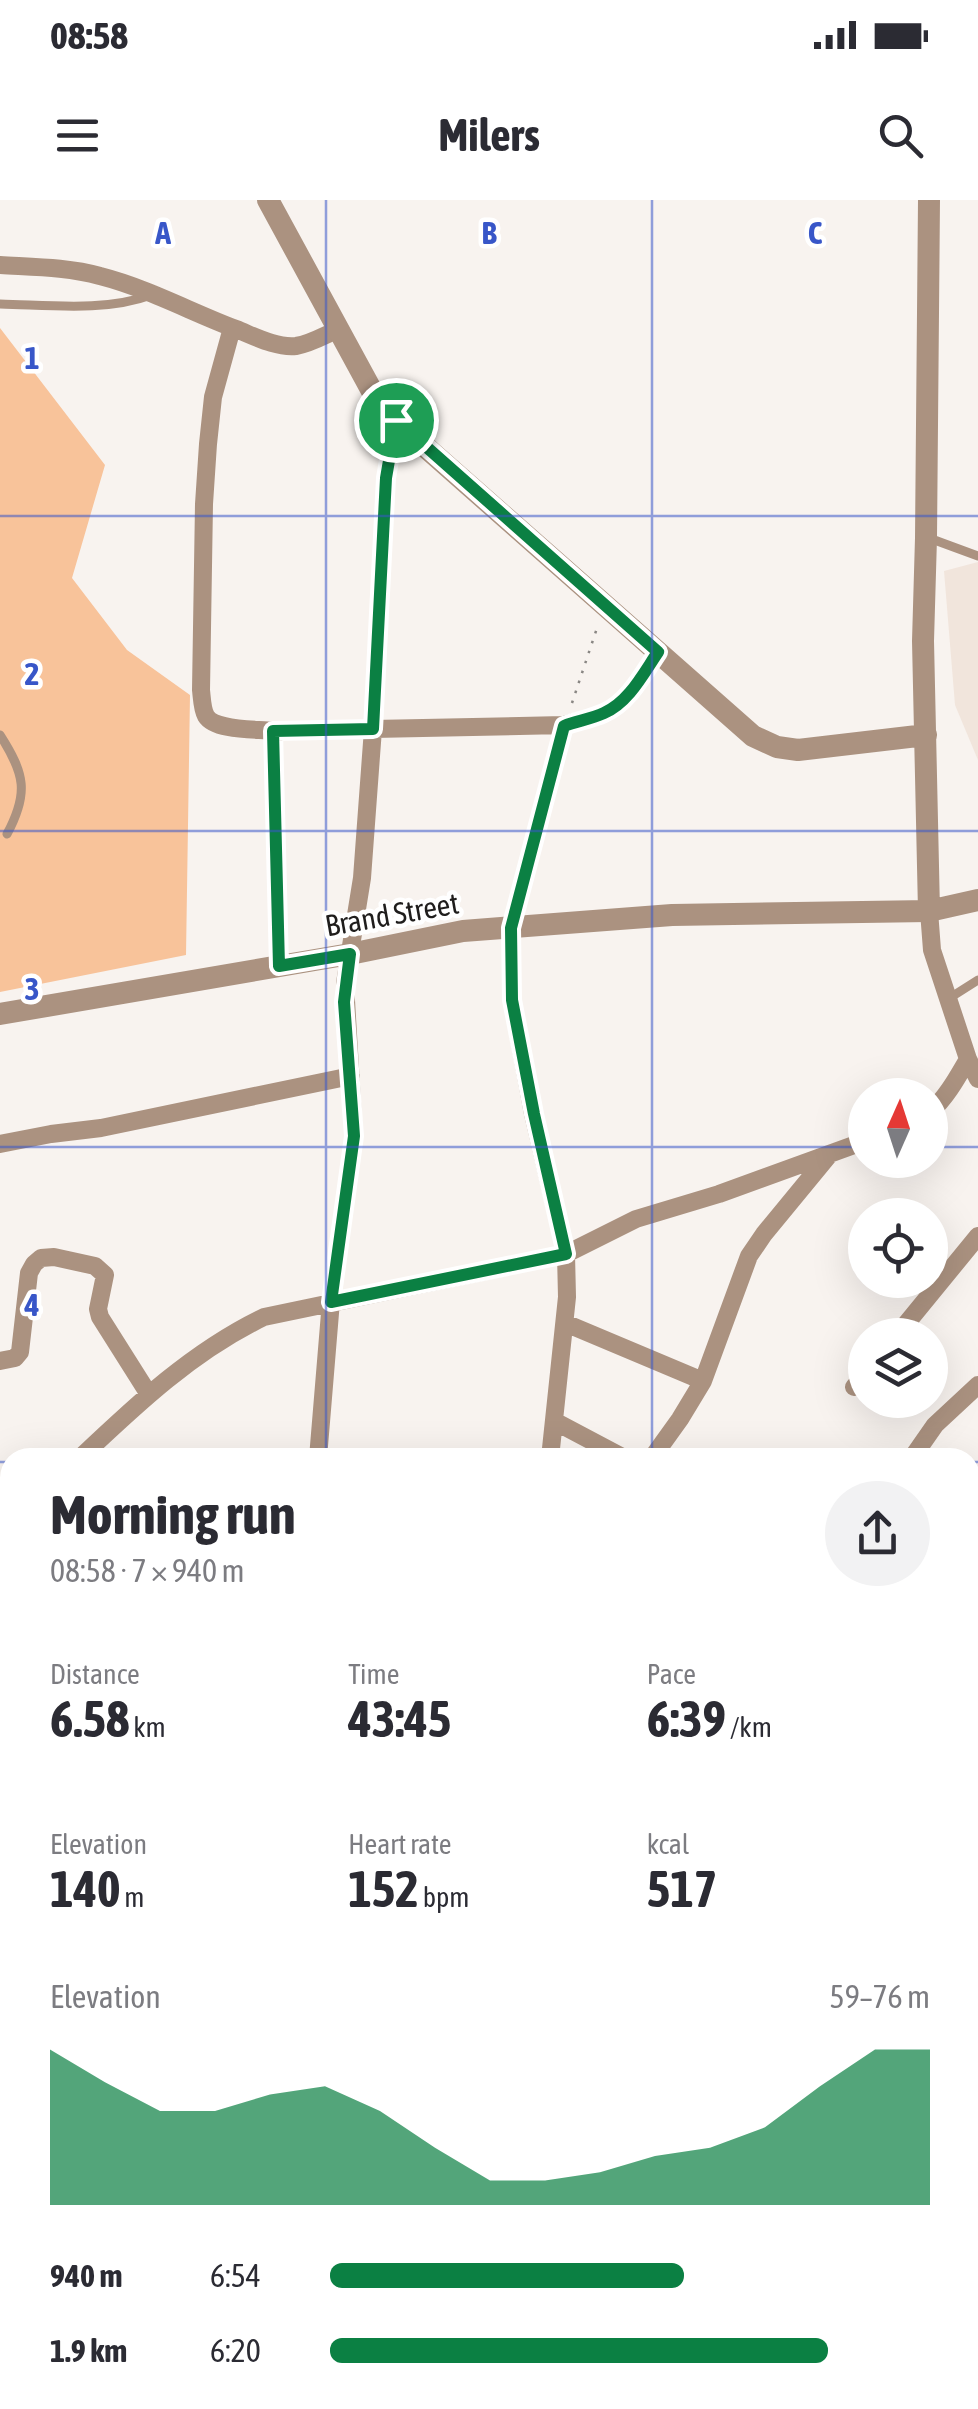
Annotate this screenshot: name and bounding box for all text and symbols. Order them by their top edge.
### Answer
text: 08:58 [50,14,128,57]
icon: menu [50,108,105,163]
icon: search [873,108,928,163]
text: Milers [438,109,540,161]
text: A [154,214,171,251]
text: B [481,214,497,251]
text: C [808,214,823,251]
text: 1 [24,339,40,376]
pin [354,378,439,463]
icon: arrive [369,393,424,448]
text: 2 [24,655,40,692]
street label: Brand Street [322,886,461,942]
text: 3 [24,970,40,1007]
north arrow [848,1078,948,1178]
map controls [848,1078,948,1418]
button: locate [848,1198,948,1298]
text: 4 [23,1286,40,1323]
button: layers [848,1318,948,1418]
button: share [825,1481,930,1586]
text: Morning run [50,1483,296,1546]
text: 08:58 · 7 × 940 m [50,1552,244,1589]
text: Distance [50,1658,140,1690]
text: Time [348,1658,399,1690]
text: Pace [647,1658,696,1690]
text: 6.58 [50,1690,129,1748]
text: 43:45 [348,1690,451,1748]
text: 6:39 [647,1690,726,1748]
text: km [129,1711,166,1743]
text: /km [726,1711,772,1743]
text: Elevation [50,1828,147,1860]
text: Heart rate [348,1828,451,1860]
text: kcal [647,1828,689,1860]
text: 140 [50,1860,121,1918]
text: 152 [348,1860,419,1918]
text: 517 [647,1860,717,1918]
text: m [121,1881,145,1913]
text: bpm [419,1881,469,1913]
text: Elevation [50,1978,161,2015]
text: 59–76 m [830,1978,930,2015]
text: 940 m [50,2257,123,2294]
text: 6:54 [210,2257,261,2294]
text: 1.9 km [50,2332,127,2369]
text: 6:20 [210,2332,261,2369]

